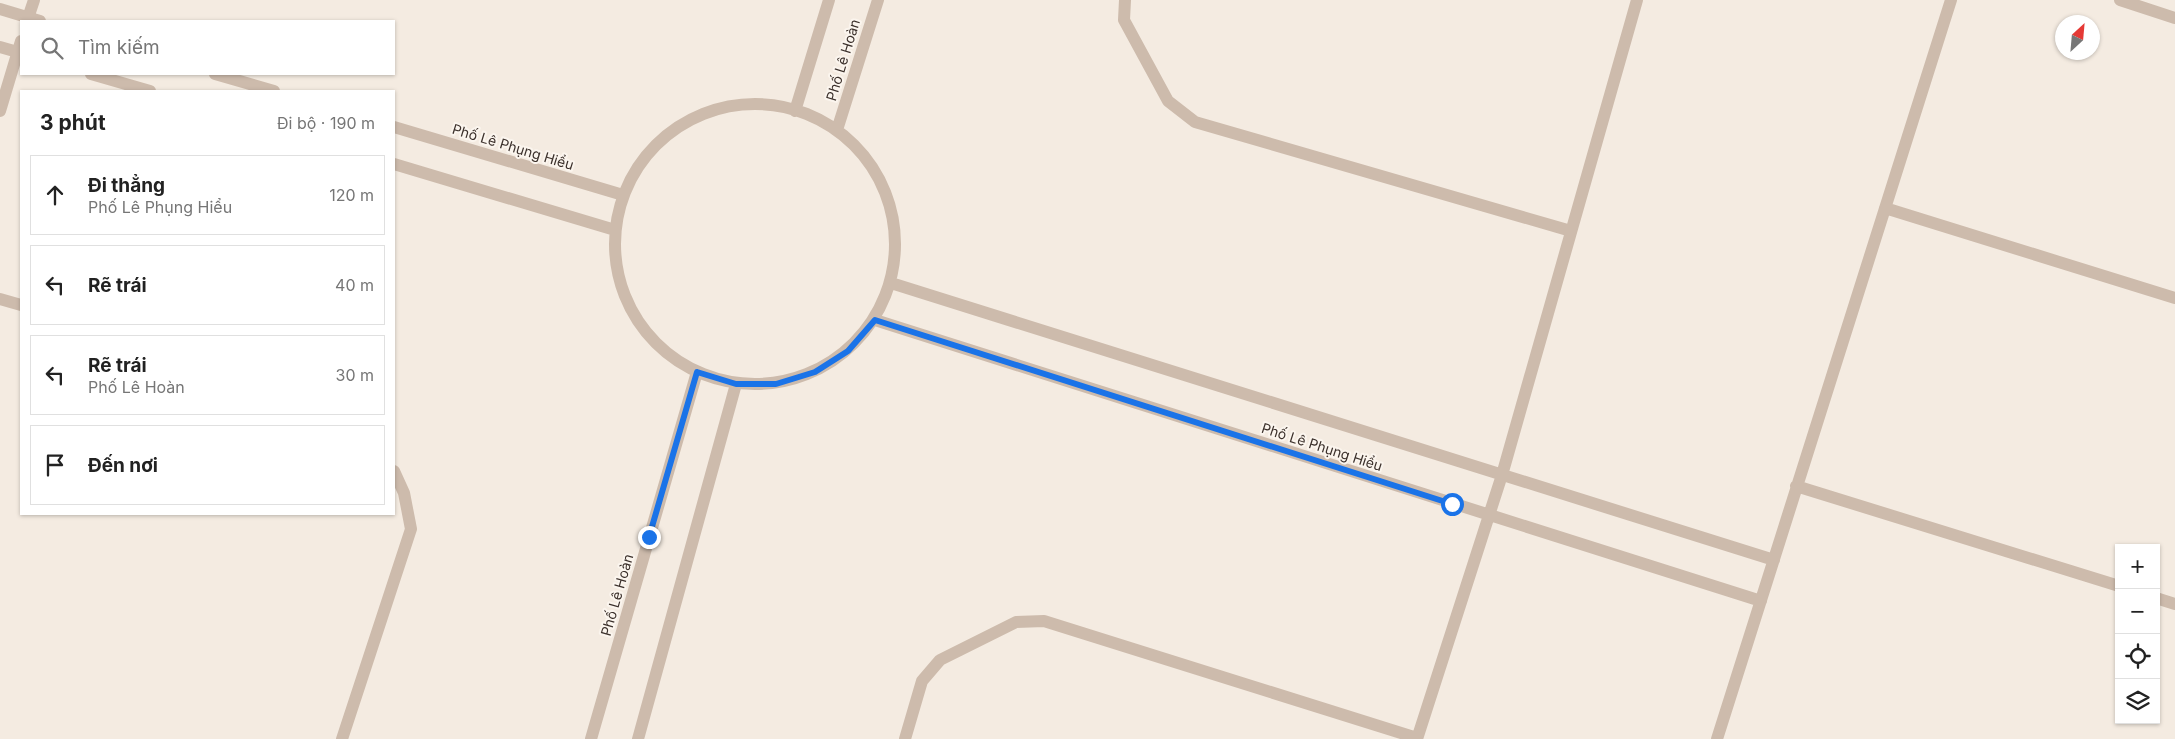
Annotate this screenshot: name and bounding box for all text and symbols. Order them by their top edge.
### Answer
north arrow [2055,15,2100,60]
street label: Phố Lê Hoàn [822,17,863,103]
search box [20,20,395,75]
icon: search [38,34,66,62]
text: Tìm kiếm [78,36,160,59]
text: 3 phút [40,110,106,135]
text: Đi bộ · 190 m [277,113,375,133]
street label: Phố Lê Phụng Hiểu [450,120,576,173]
text: Đi thẳng [88,174,165,197]
icon: ahead [41,181,69,209]
text: 120 m [329,185,374,205]
text: Phố Lê Phụng Hiểu [88,197,232,217]
icon: left [41,271,69,299]
text: Rẽ trái [88,274,147,297]
text: 40 m [335,275,374,295]
text: Rẽ trái [88,354,147,377]
icon: left [41,361,69,389]
text: 30 m [336,365,374,385]
text: Phố Lê Hoàn [88,377,185,397]
street label: Phố Lê Phụng Hiểu [1260,419,1385,474]
icon: arrive [41,451,69,479]
text: Đến nơi [88,454,158,477]
route start [1441,493,1464,516]
route end [638,526,661,549]
map controls [2115,544,2160,724]
button: + [2115,544,2160,589]
street label: Phố Lê Hoàn [597,552,636,638]
button: − [2115,589,2160,634]
button: locate [2115,634,2160,679]
button: layers [2115,679,2160,724]

